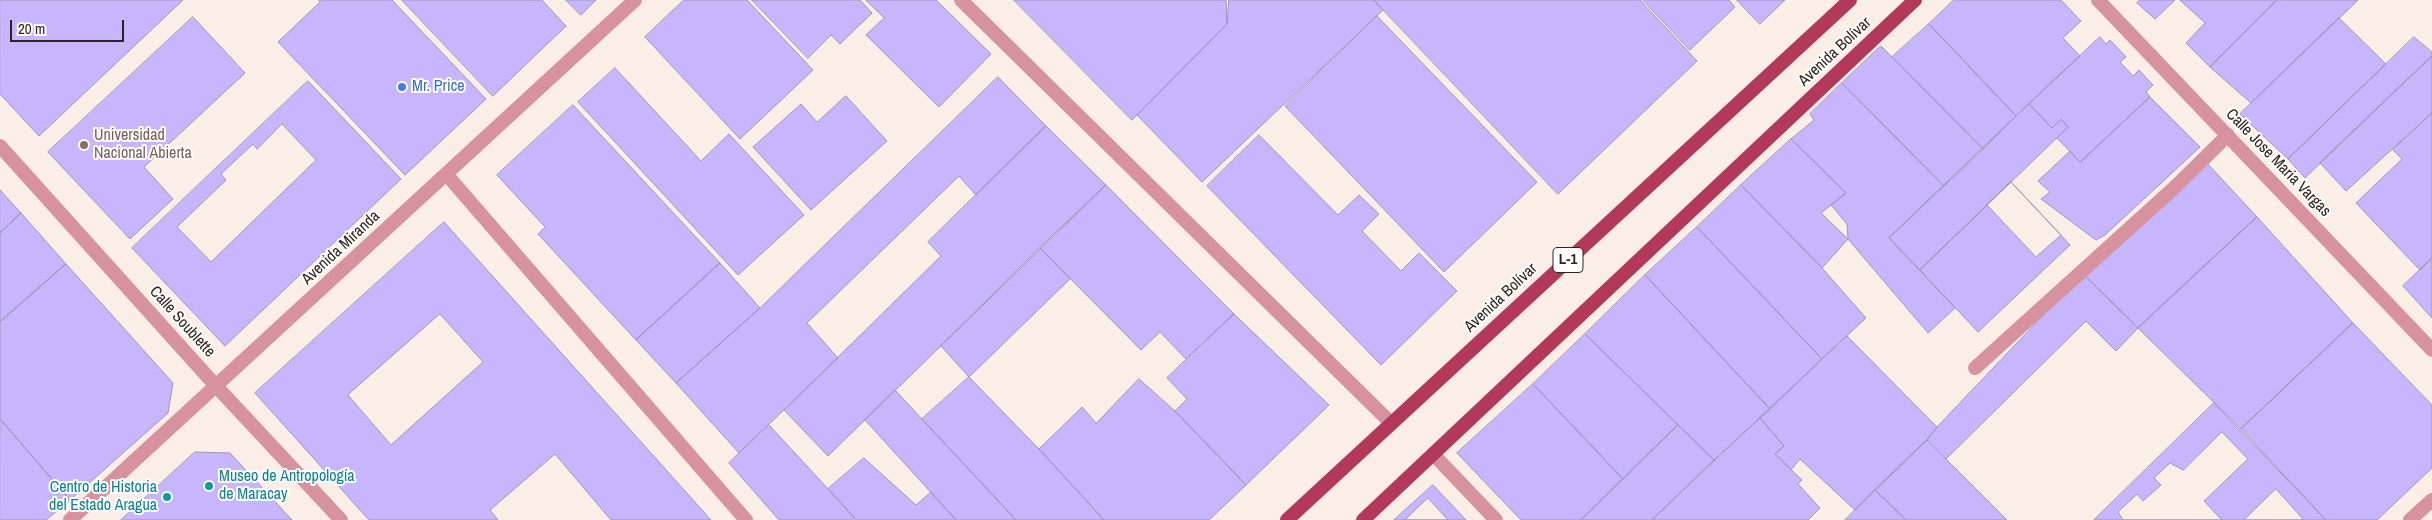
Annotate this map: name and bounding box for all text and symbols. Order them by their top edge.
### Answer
scale bar [12,10,126,42]
street label: Avenida Bolívar [1795,13,1875,91]
text: 20 m [18,18,45,39]
place label: Mr. Price [412,77,464,97]
marker: Mr. Price [396,81,408,93]
street label: Calle Jose Maria Vargas [2222,105,2334,221]
place label: Universidad Nacional Abierta [94,126,192,164]
marker: Universidad Nacional Abierta [78,139,90,151]
street label: Avenida Miranda [298,207,384,289]
road number: L-1 [1553,248,1583,272]
street label: Avenida Bolívar [1461,259,1541,337]
street label: Calle Soublette [145,283,219,361]
place label: Museo de Antropología de Maracay [219,467,355,505]
place label: Centro de Historia del Estado Aragua [49,478,157,516]
marker: Museo de Antropología de Maracay [203,480,215,492]
marker: Centro de Historia del Estado Aragua [161,491,173,503]

